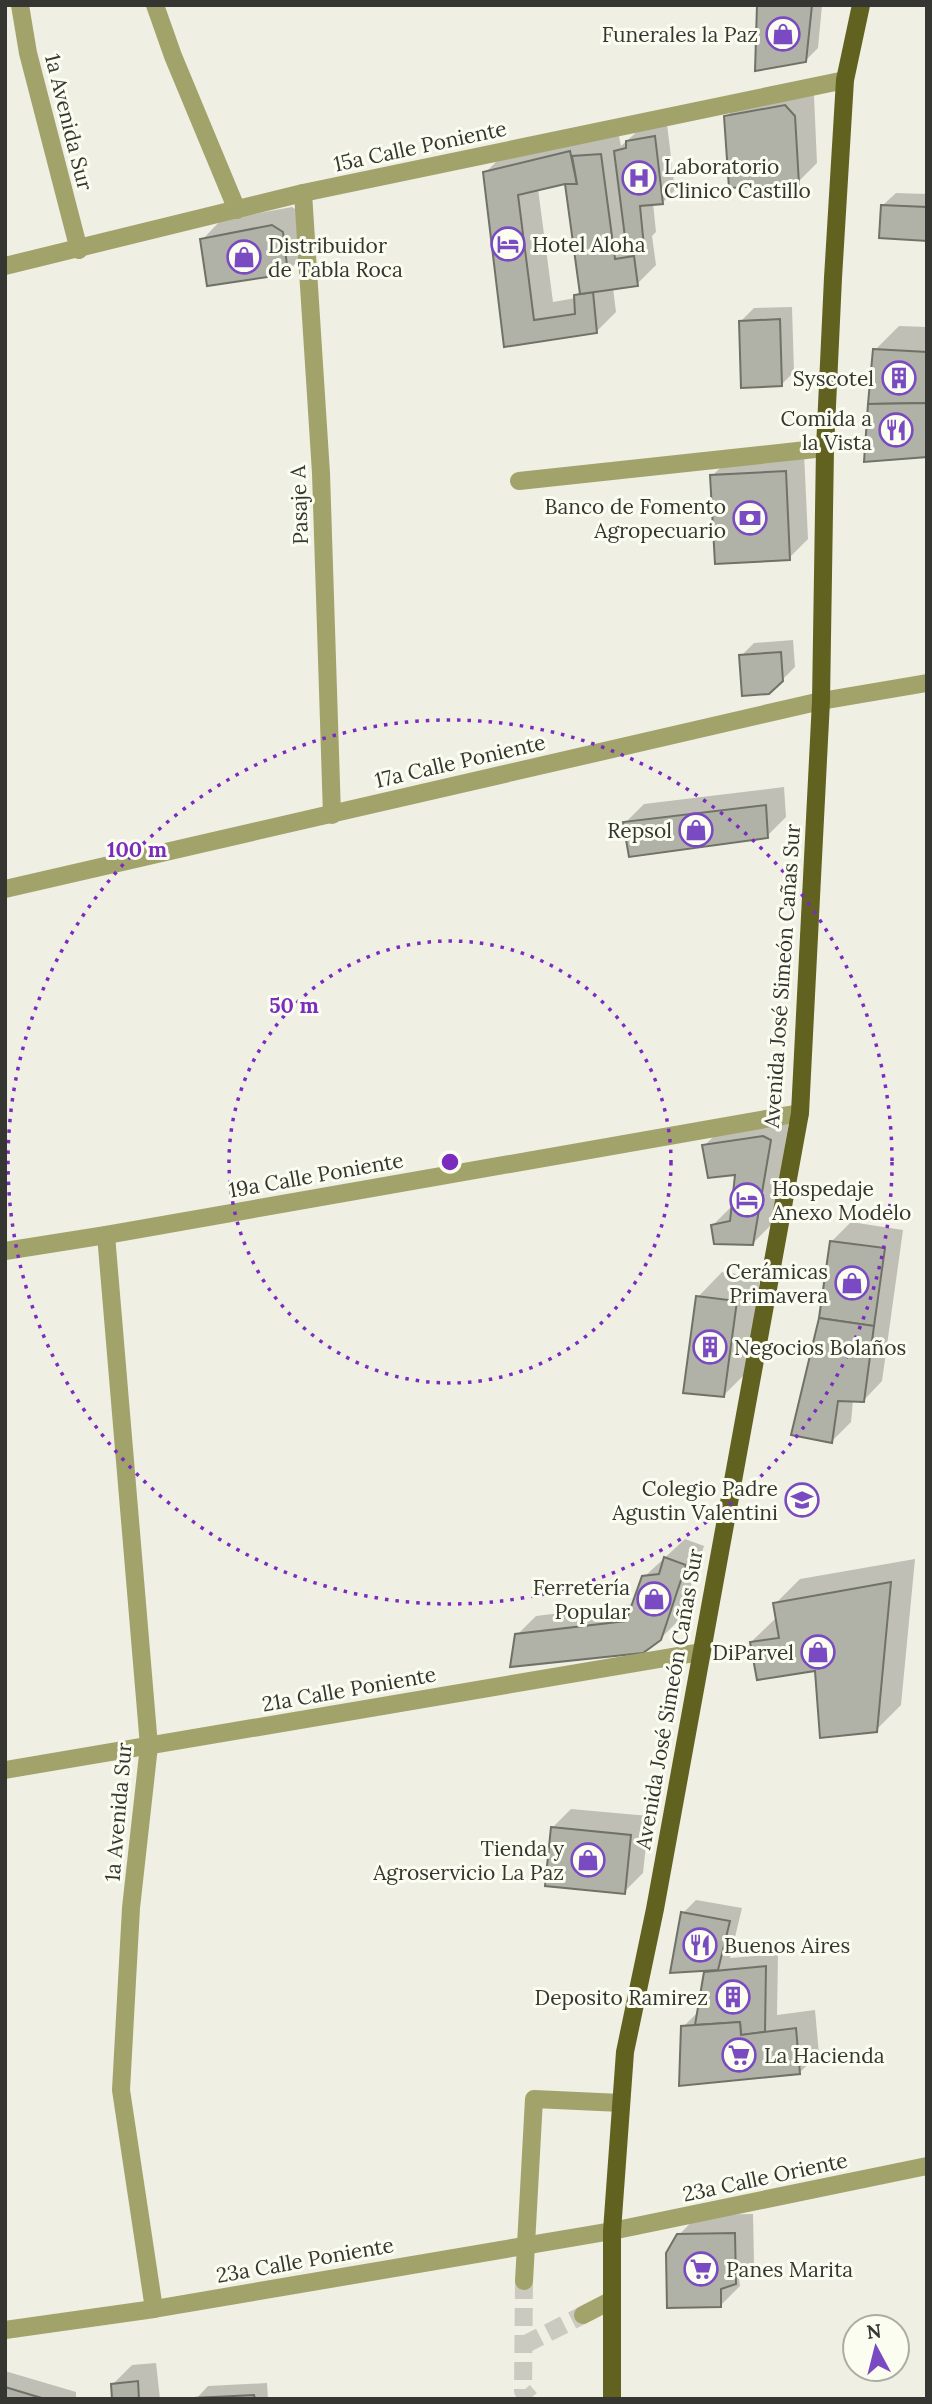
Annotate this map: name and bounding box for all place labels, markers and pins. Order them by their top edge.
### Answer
shop icon: Funerales la Paz [764,15,802,53]
place label: Funerales la Paz [602,21,758,48]
place label: Laboratorio Clinico Castillo [664,153,811,204]
hospital icon: Laboratorio Clinico Castillo [620,159,658,197]
hotel icon: Hotel Aloha [489,225,527,263]
place label: Hotel Aloha [532,231,646,258]
place label: Distribuidor de Tabla Roca [268,232,403,283]
shop icon: Distribuidor de Tabla Roca [225,238,263,276]
building icon: Syscotel [880,359,918,397]
place label: Syscotel [793,365,874,392]
place label: Comida a la Vista [781,405,872,456]
restaurant icon: Comida a la Vista [877,411,915,449]
place label: Banco de Fomento Agropecuario [544,493,726,544]
bank icon: Banco de Fomento Agropecuario [731,499,769,537]
shop icon: Repsol [677,811,715,849]
place label: Repsol [607,817,672,844]
centre of rings [438,1150,462,1174]
place label: Hospedaje Anexo Modelo [771,1175,911,1226]
hotel icon: Hospedaje Anexo Modelo [728,1181,766,1219]
place label: Cerámicas Primavera [726,1258,828,1309]
shop icon: Cerámicas Primavera [833,1264,871,1302]
building icon: Negocios Bolaños [691,1328,729,1366]
place label: Negocios Bolaños [734,1334,906,1361]
place label: Colegio Padre Agustin Valentini [611,1475,778,1526]
school or university icon: Colegio Padre Agustin Valentini [783,1481,821,1519]
place label: Ferretería Popular [533,1574,630,1625]
shop icon: Ferretería Popular [635,1580,673,1618]
shop icon: DiParvel [799,1633,837,1671]
place label: DiParvel [712,1639,794,1666]
place label: Tienda y Agroservicio La Paz [372,1835,564,1886]
shop icon: Tienda y Agroservicio La Paz [569,1841,607,1879]
restaurant icon: Buenos Aires [681,1926,719,1964]
place label: Buenos Aires [724,1932,850,1959]
building icon: Deposito Ramirez [714,1978,752,2016]
place label: Deposito Ramirez [534,1984,708,2011]
supermarket icon: La Hacienda [720,2036,758,2074]
place label: La Hacienda [764,2042,885,2069]
supermarket icon: Panes Marita [682,2250,720,2288]
place label: Panes Marita [726,2256,853,2283]

